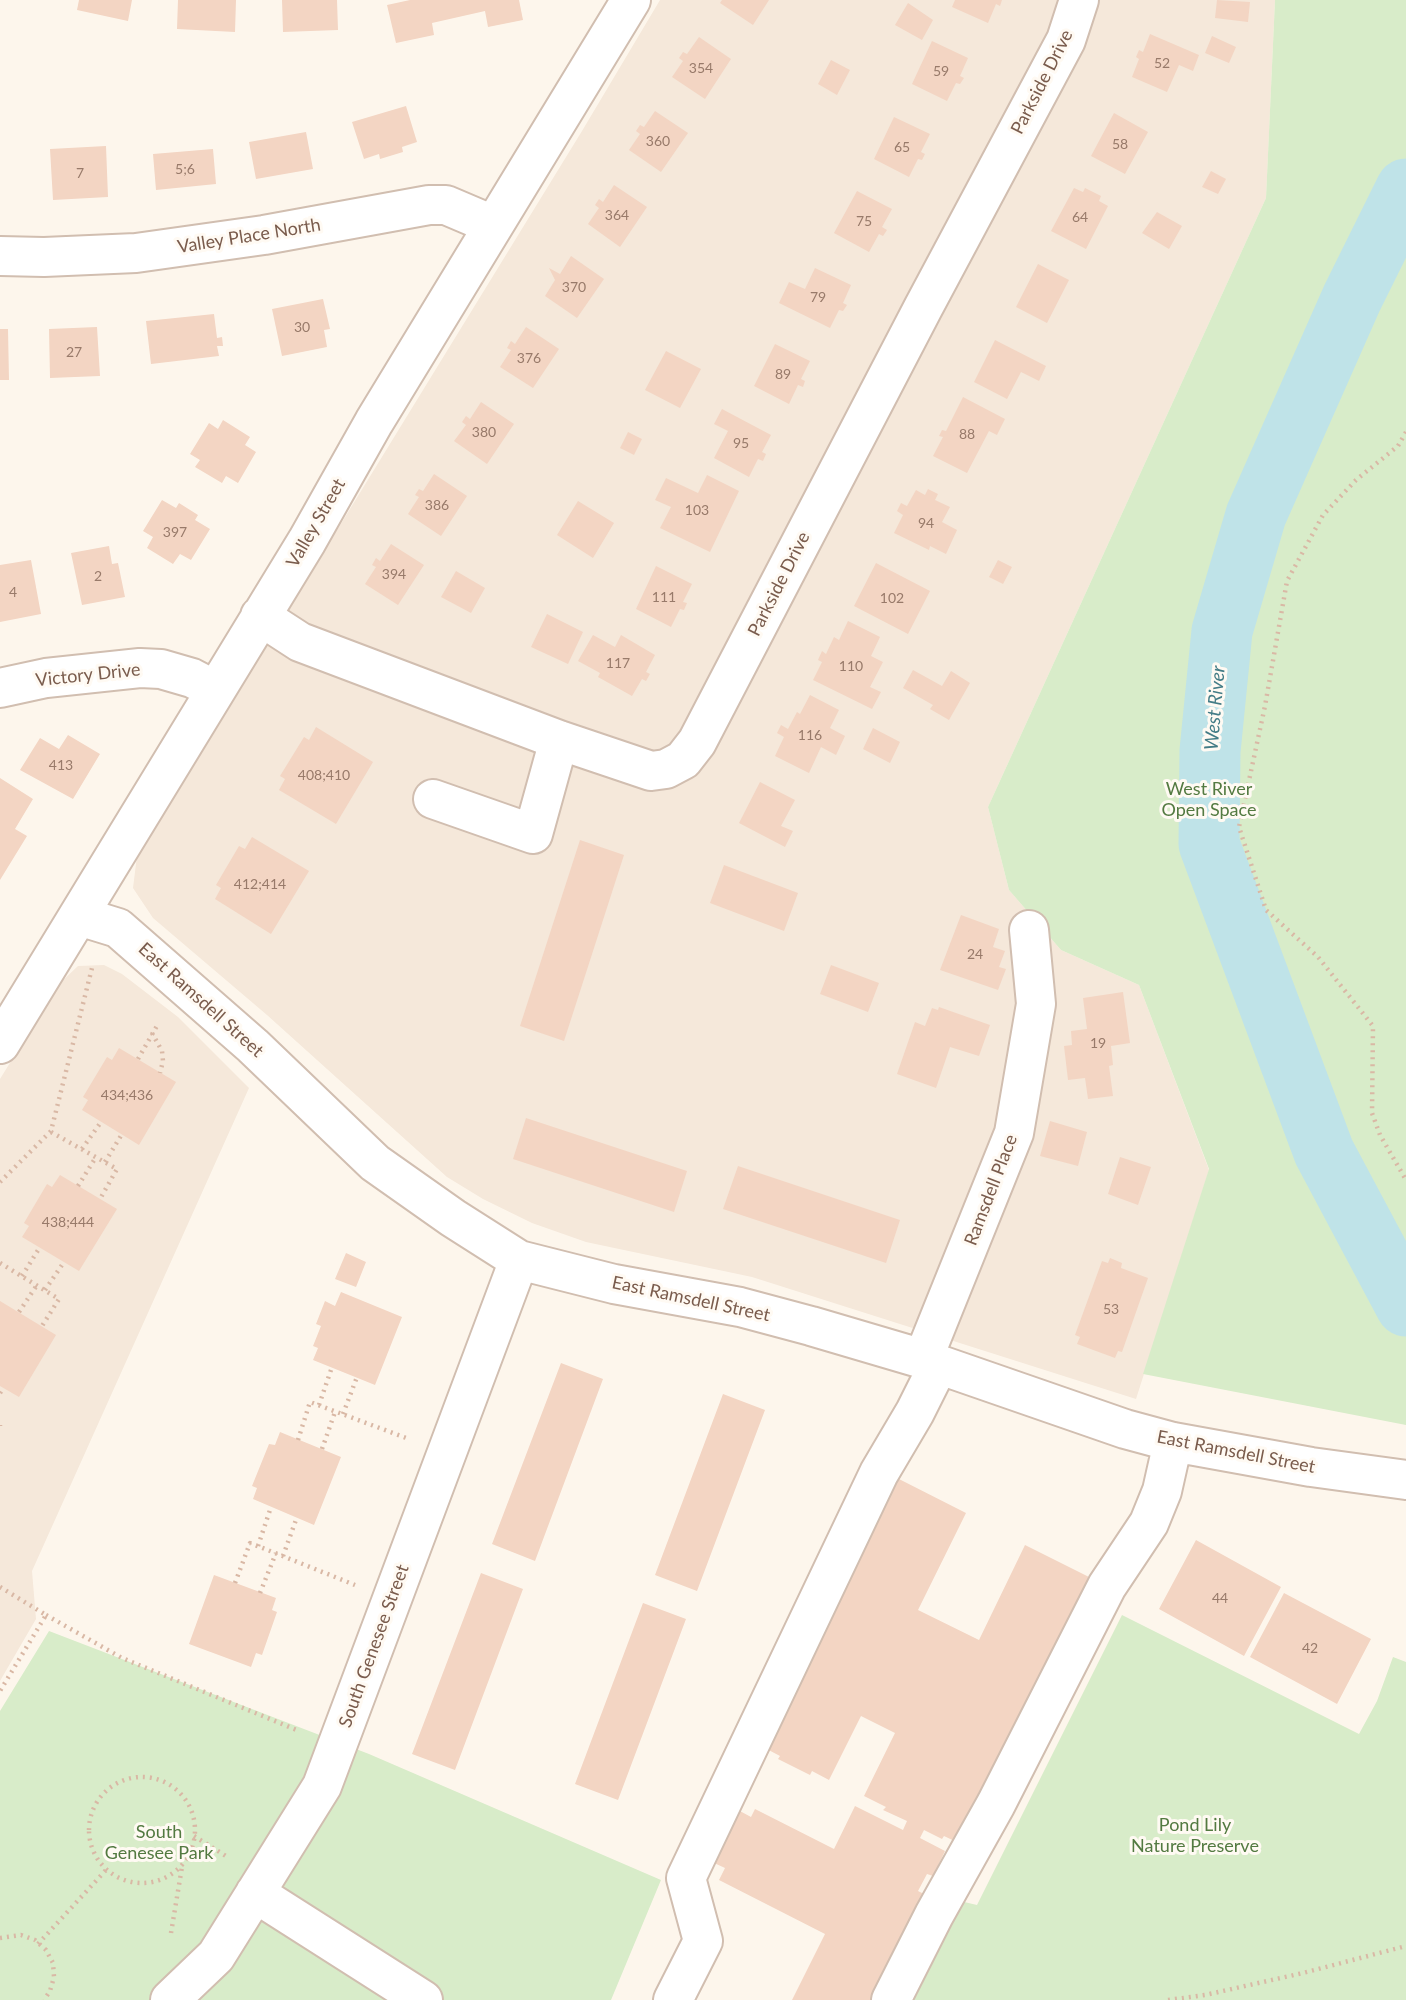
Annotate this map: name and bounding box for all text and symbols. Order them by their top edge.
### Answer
street label: Parkside Drive [1006,26,1078,138]
house number: 52 [1154,55,1170,71]
house number: 354 [689,60,713,76]
house number: 59 [933,63,949,79]
house number: 360 [646,133,670,149]
house number: 58 [1112,136,1128,152]
house number: 65 [894,139,910,155]
house number: 5;6 [175,161,195,177]
house number: 7 [76,165,84,181]
house number: 364 [605,207,629,223]
house number: 64 [1072,209,1088,225]
house number: 75 [856,213,872,229]
street label: Valley Place North [176,214,322,258]
house number: 370 [562,279,586,295]
house number: 79 [810,289,826,305]
house number: 30 [294,319,310,335]
house number: 27 [66,344,82,360]
house number: 376 [517,350,541,366]
house number: 89 [775,366,791,382]
house number: 380 [472,424,496,440]
house number: 88 [959,426,975,442]
house number: 95 [733,435,749,451]
street label: Valley Street [282,475,350,571]
house number: 386 [425,497,449,513]
house number: 103 [685,502,709,518]
house number: 94 [918,515,934,531]
house number: 397 [163,524,187,540]
street label: Parkside Drive [743,528,815,640]
house number: 394 [382,566,406,582]
house number: 2 [94,568,102,584]
house number: 4 [9,584,17,600]
house number: 111 [652,589,676,605]
house number: 102 [880,590,904,606]
house number: 117 [606,655,630,671]
house number: 110 [839,658,863,674]
street label: Victory Drive [35,659,141,691]
water label: West River [1200,665,1230,751]
house number: 116 [798,727,822,743]
house number: 413 [49,757,73,773]
house number: 408;410 [298,767,350,783]
park label: West River Open Space [1161,778,1257,820]
house number: 412;414 [234,876,286,892]
street label: East Ramsdell Street [134,938,268,1062]
house number: 24 [967,946,983,962]
house number: 19 [1090,1035,1106,1051]
house number: 434;436 [101,1087,153,1103]
street label: Ramsdell Place [960,1131,1022,1249]
house number: 438;444 [42,1214,94,1230]
street label: East Ramsdell Street [610,1272,772,1326]
house number: 53 [1103,1301,1119,1317]
street label: East Ramsdell Street [1155,1426,1317,1478]
street label: South Genesee Street [334,1562,414,1730]
house number: 44 [1212,1590,1228,1606]
house number: 42 [1302,1640,1318,1656]
park label: Pond Lily Nature Preserve [1131,1814,1259,1856]
park label: South Genesee Park [105,1821,213,1864]

